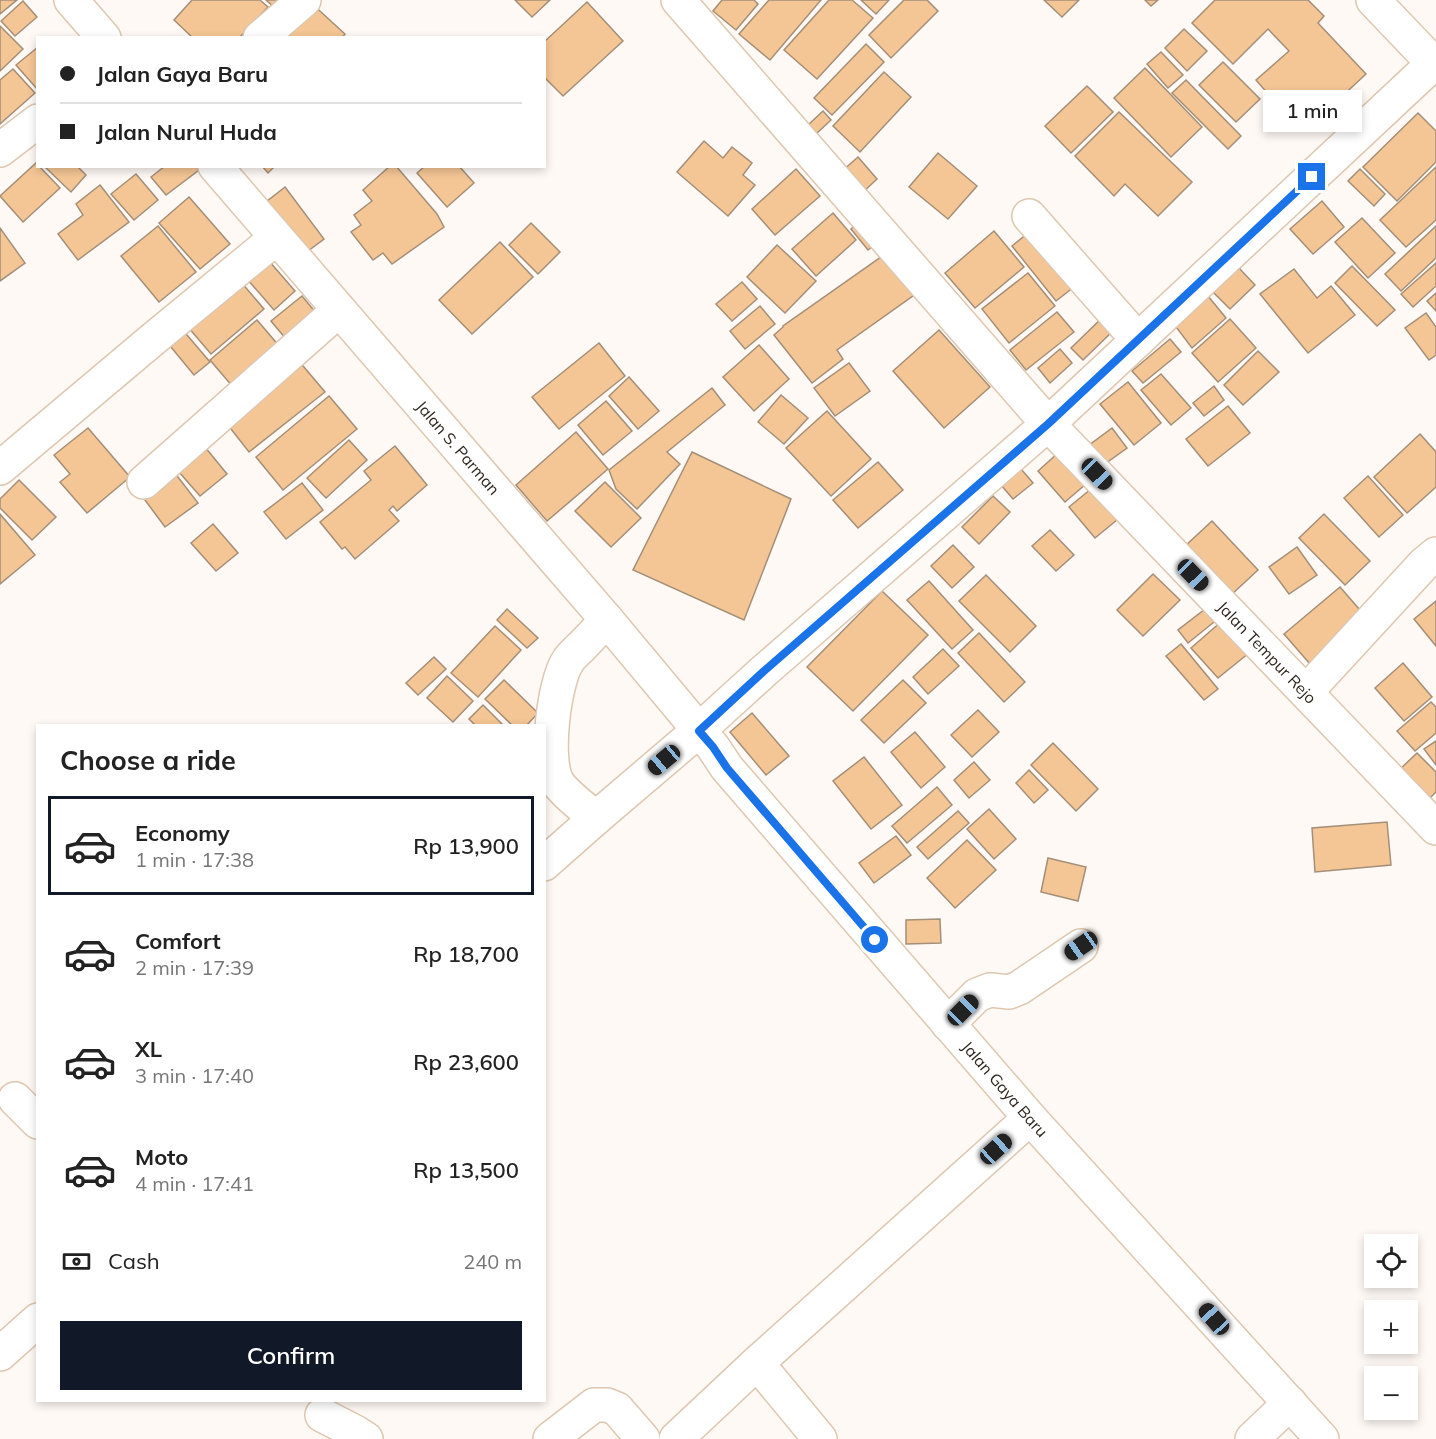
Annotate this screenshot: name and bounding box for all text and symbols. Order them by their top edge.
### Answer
text: Jalan Gaya Baru [96,60,268,88]
callout: 1 min [1262,90,1362,132]
text: 1 min [1287,98,1338,123]
text: Jalan Nurul Huda [96,118,277,146]
route end [1298,163,1325,190]
street label: Jalan S. Parman [412,396,504,499]
car [1078,455,1116,493]
car [1174,556,1212,594]
street label: Jalan Tempur Rejo [1213,597,1321,708]
car [644,742,684,778]
text: Choose a ride [60,743,236,777]
icon: car [63,819,117,873]
text: Economy [135,819,230,847]
text: Rp 13,900 [413,832,519,860]
text: 1 min · 17:38 [135,847,254,872]
route start [861,926,888,953]
icon: car [63,927,117,981]
text: Comfort [135,927,221,955]
car [1061,928,1101,964]
text: Rp 18,700 [413,940,519,968]
text: 2 min · 17:39 [135,955,254,980]
car [944,991,982,1029]
icon: car [63,1035,117,1089]
text: XL [135,1035,162,1063]
street label: Jalan Gaya Baru [958,1037,1052,1141]
text: Rp 23,600 [413,1048,519,1076]
text: 3 min · 17:40 [135,1063,254,1088]
car [977,1130,1015,1168]
icon: car [63,1143,117,1197]
text: Moto [135,1143,188,1171]
text: Rp 13,500 [413,1156,519,1184]
text: 4 min · 17:41 [135,1171,254,1196]
map controls [1364,1234,1418,1420]
button: locate [1364,1234,1418,1288]
icon: cash [60,1245,93,1278]
text: Cash [108,1247,160,1275]
text: 240 m [463,1249,522,1274]
car [1195,1300,1233,1338]
button: + [1364,1300,1418,1354]
button: Confirm [60,1321,522,1390]
button: − [1364,1366,1418,1420]

